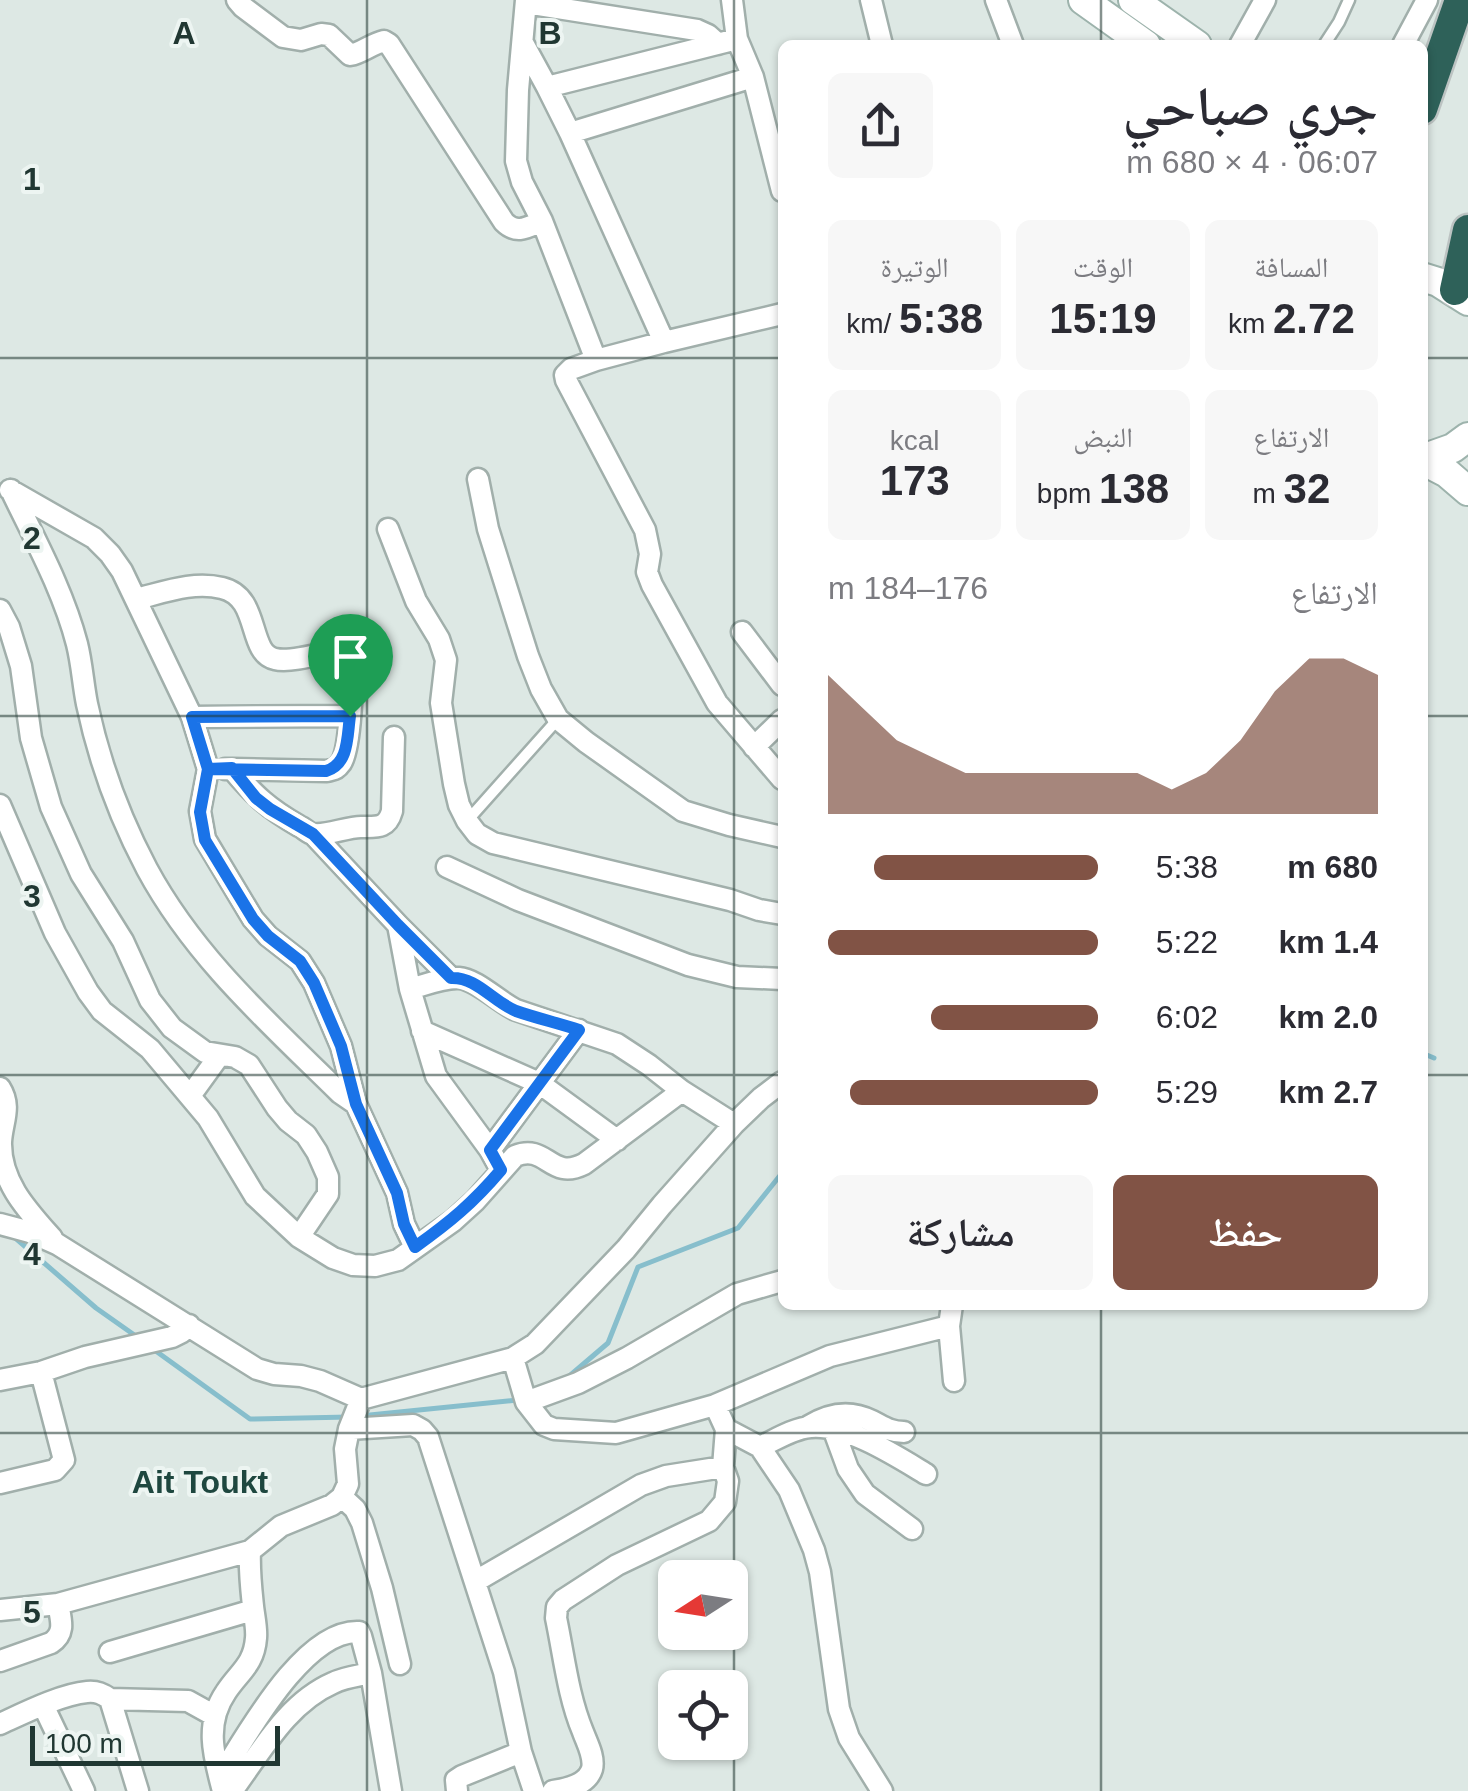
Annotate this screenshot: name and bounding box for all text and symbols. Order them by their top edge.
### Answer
text: A [172,15,196,51]
text: B [538,15,562,51]
button: share [828,73,933,178]
text: جري صباحي [1123,75,1378,137]
text: 06:07 · 4 × 680 m [1126,144,1378,180]
text: 1 [23,161,41,197]
text: الوتيرة [881,252,949,283]
text: الوقت [1073,252,1133,283]
text: المسافة [1254,252,1328,283]
text: 5:38 [899,295,983,342]
text: 15:19 [1049,295,1157,342]
text: 2.72 [1273,295,1355,342]
text: /km [846,308,899,339]
text: km [1228,308,1273,339]
text: النبض [1073,422,1133,453]
text: الارتفاع [1253,422,1330,453]
text: kcal [890,425,940,456]
text: 173 [880,457,950,504]
text: 138 [1099,465,1169,512]
text: 32 [1284,465,1330,512]
text: bpm [1037,478,1099,509]
text: m [1252,478,1284,509]
text: 2 [23,520,41,556]
text: 176–184 m [828,570,988,606]
text: الارتفاع [1291,575,1378,611]
pin [308,614,393,717]
icon: arrive [323,629,378,684]
text: 5:38 [1156,849,1218,885]
text: 680 m [1287,849,1378,885]
text: 3 [23,878,41,914]
text: 5:22 [1156,924,1218,960]
text: 1.4 km [1278,924,1378,960]
text: 6:02 [1156,999,1218,1035]
text: 2.0 km [1278,999,1378,1035]
text: 5:29 [1156,1074,1218,1110]
text: 2.7 km [1278,1074,1378,1110]
button: مشاركة [828,1175,1093,1290]
button: حفظ [1113,1175,1378,1290]
text: 4 [23,1236,41,1272]
district label: Ait Toukt [132,1464,268,1500]
north arrow [658,1560,748,1650]
map controls [658,1560,748,1760]
text: 5 [23,1594,41,1630]
button: locate [658,1670,748,1760]
scale bar [30,1721,280,1766]
text: 100 m [45,1728,123,1759]

